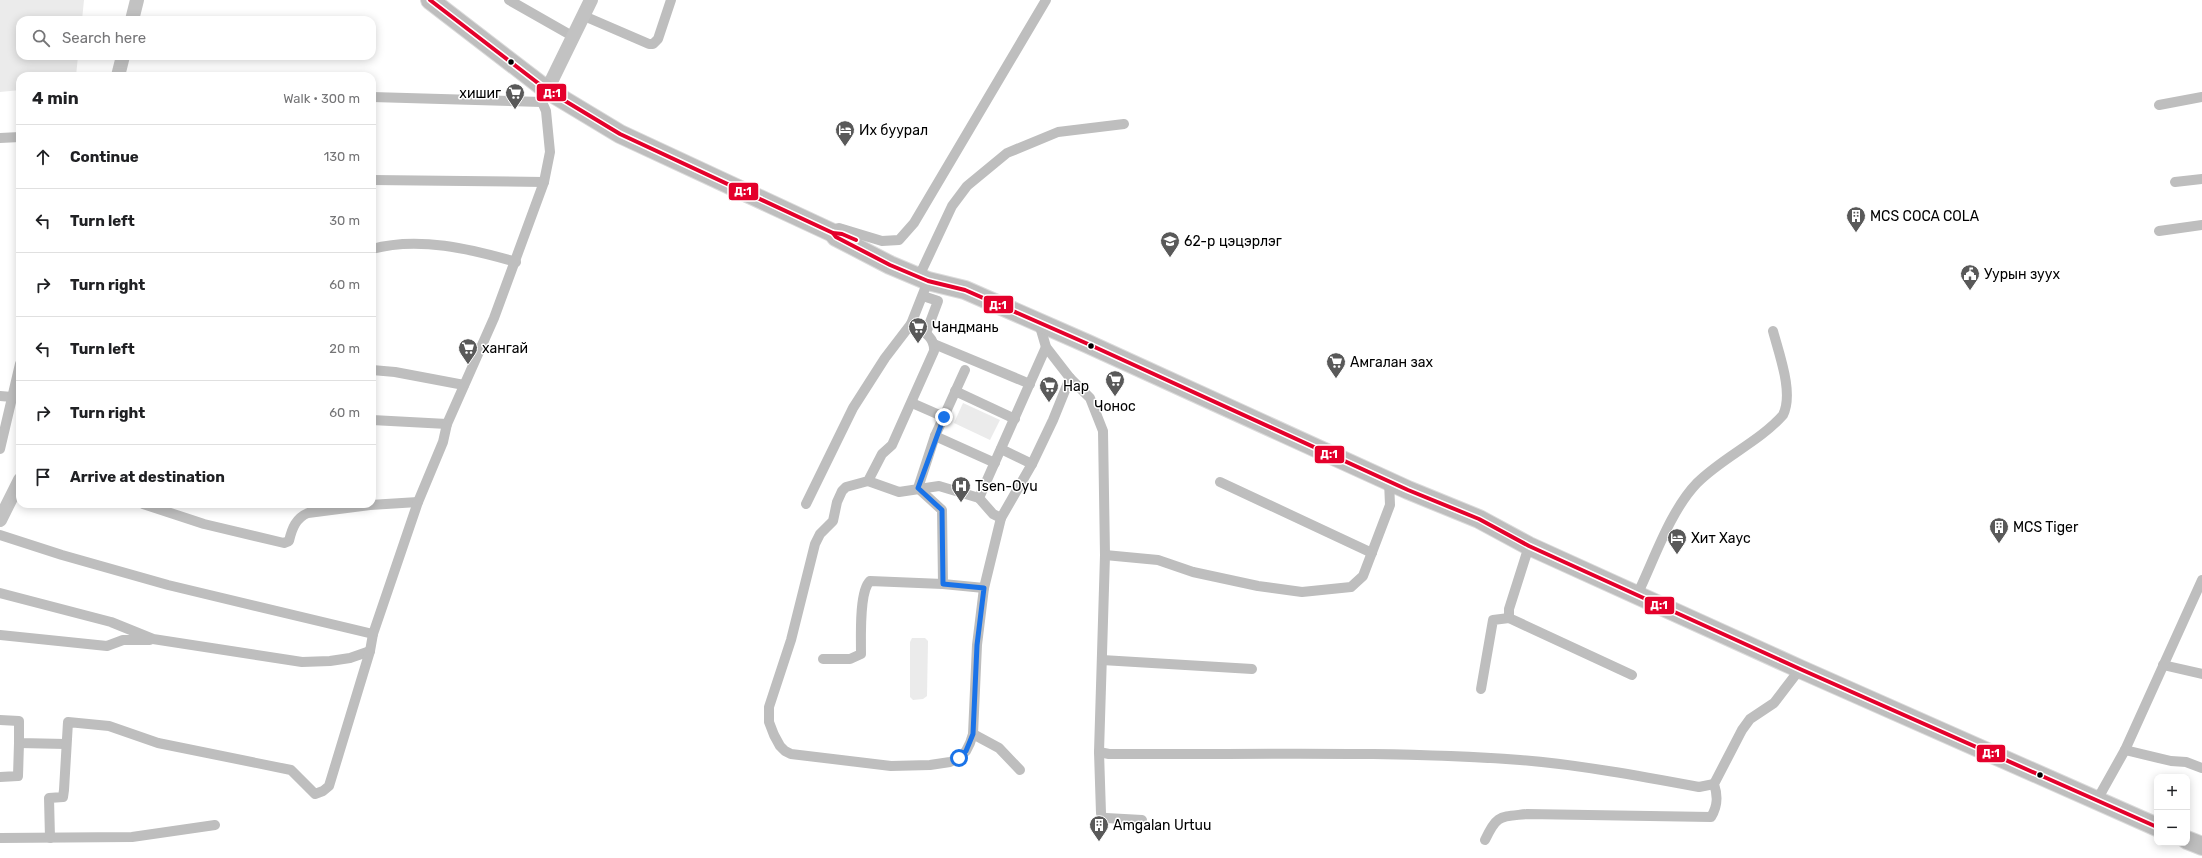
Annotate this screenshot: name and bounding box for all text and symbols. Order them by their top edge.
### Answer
search box [16,16,376,60]
icon: search [30,27,52,49]
text: Search here [62,29,146,47]
unlabelled marker [506,57,516,67]
supermarket icon: хишиг [504,82,526,110]
line badge: Д:1 [536,83,567,102]
place label: хишиг [459,85,501,102]
text: Д:1 [543,87,561,100]
text: 4 min [32,88,79,108]
text: Walk · 300 m [283,91,360,106]
hotel icon: Их буурал [834,119,856,147]
place label: Их буурал [859,122,928,139]
icon: ahead [32,146,54,168]
text: Continue [70,148,139,166]
text: 130 m [324,149,360,164]
line badge: Д:1 [728,182,759,201]
text: Д:1 [734,185,752,198]
building icon: MCS COCA COLA [1845,205,1867,233]
place label: MCS COCA COLA [1870,208,1980,225]
icon: left [32,210,54,232]
text: Turn left [70,212,135,230]
text: 30 m [329,213,360,228]
school or university icon: 62-р цэцэрлэг [1159,230,1181,258]
place label: 62-р цэцэрлэг [1184,233,1282,250]
public building icon: Уурын зуух [1959,263,1981,291]
place label: Уурын зуух [1984,266,2060,283]
icon: right [32,274,54,296]
text: Turn right [70,276,145,294]
text: 60 m [329,277,360,292]
line badge: Д:1 [983,295,1014,314]
text: Д:1 [989,299,1007,312]
supermarket icon: Чандмань [907,316,929,344]
place label: Чандмань [932,319,999,336]
supermarket icon: хангай [457,337,479,365]
icon: left [32,338,54,360]
text: Turn left [70,340,135,358]
place label: хангай [482,340,528,357]
text: 20 m [329,341,360,356]
unlabelled marker [1086,341,1096,351]
supermarket icon: Амгалан зах [1325,351,1347,379]
place label: Амгалан зах [1350,354,1433,371]
supermarket icon: Чонос [1104,369,1126,397]
supermarket icon: Нар [1038,375,1060,403]
place label: Нар [1063,378,1089,395]
place label: Чонос [1094,398,1136,415]
icon: right [32,402,54,424]
text: Turn right [70,404,145,422]
text: 60 m [329,405,360,420]
route end [935,408,953,426]
line badge: Д:1 [1314,445,1345,464]
text: Д:1 [1320,448,1338,461]
icon: arrive [32,466,54,488]
text: Arrive at destination [70,468,225,486]
hospital icon: Tsen-Oyu [950,475,972,503]
place label: Tsen-Oyu [975,478,1038,495]
building icon: MCS Tiger [1988,516,2010,544]
place label: MCS Tiger [2013,519,2079,536]
hotel icon: Хит Хаус [1666,527,1688,555]
place label: Хит Хаус [1691,530,1751,547]
line badge: Д:1 [1644,596,1675,615]
text: Д:1 [1650,599,1668,612]
line badge: Д:1 [1976,744,2006,763]
text: Д:1 [1982,747,2000,760]
route start [950,749,968,767]
unlabelled marker [2035,770,2045,780]
map controls [2154,774,2190,846]
button: + [2154,774,2190,810]
button: − [2154,810,2190,846]
building icon: Amgalan Urtuu [1088,814,1110,842]
place label: Amgalan Urtuu [1113,817,1211,834]

